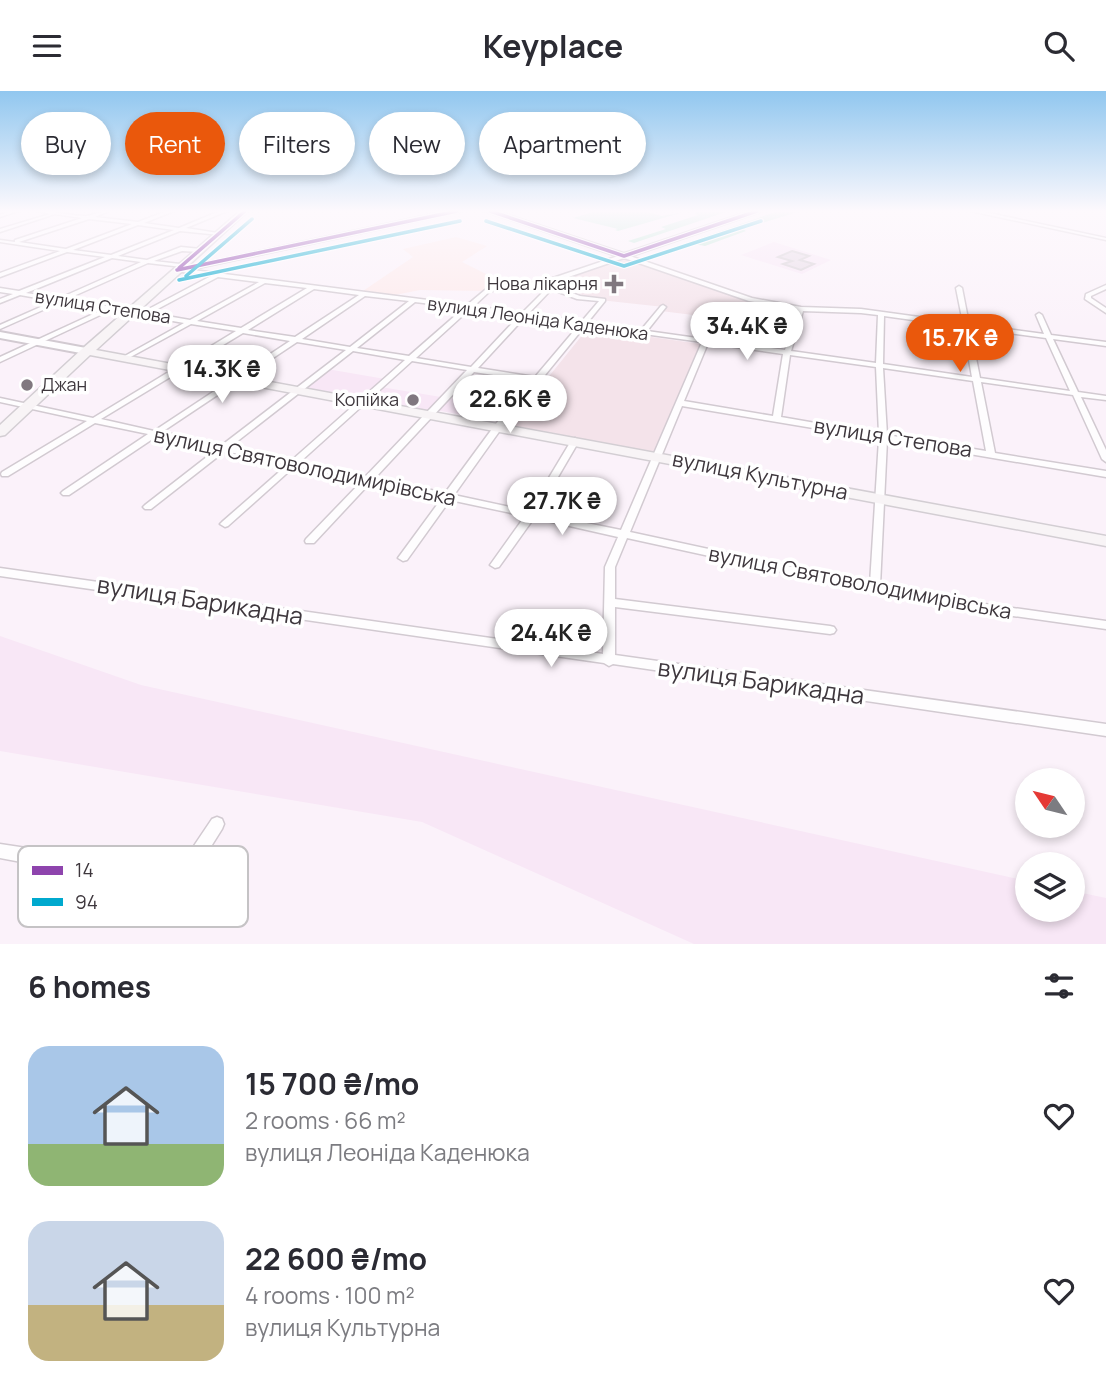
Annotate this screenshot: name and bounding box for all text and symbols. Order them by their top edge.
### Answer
text: Keyplace [483,24,623,68]
icon: menu [28,27,66,65]
icon: search [1040,27,1078,65]
chip: Buy [21,112,111,175]
chip: Rent [125,112,225,175]
chip: Filters [239,112,355,175]
chip: New [369,112,465,175]
chip: Apartment [479,112,646,175]
place label: Нова лікарня [487,271,598,295]
marker: Нова лікарня [604,274,624,294]
street label: вулиця Степова [34,283,173,329]
street label: вулиця Леоніда Каденюка [426,291,650,345]
pin: 34.4K ₴ [682,303,812,362]
text: 34.4K ₴ [706,309,788,341]
pin: 15.7K ₴ [895,315,1025,374]
text: 15.7K ₴ [922,321,998,353]
pin: 14.3K ₴ [157,345,287,405]
text: 14.3K ₴ [183,352,261,384]
place label: Джан [41,372,87,396]
pin: 22.6K ₴ [445,375,575,435]
marker: Джан [19,377,35,393]
text: 22.6K ₴ [469,382,551,414]
place label: Копійка [335,387,399,411]
marker: Копійка [405,392,421,408]
street label: вулиця Степова [812,411,974,463]
street label: вулиця Святоволодимирівська [152,420,459,512]
street label: вулиця Культурна [670,444,850,506]
pin: 27.7K ₴ [497,477,627,537]
text: 27.7K ₴ [523,484,601,516]
street label: вулиця Святоволодимирівська [706,539,1014,625]
street label: вулиця Барикадна [95,567,306,632]
pin: 24.4K ₴ [486,609,616,669]
text: 24.4K ₴ [510,616,592,648]
street label: вулиця Барикадна [656,650,867,711]
north arrow [1015,768,1085,838]
map controls [1015,768,1085,922]
legend [18,846,248,927]
button: layers [1015,852,1085,922]
text: 14 [75,857,94,883]
text: 94 [75,889,98,915]
text: 6 homes [28,966,151,1007]
icon: filters [1040,967,1078,1005]
text: 15 700 ₴/mo [245,1063,419,1104]
icon: home [84,1074,168,1158]
icon: heart [1040,1097,1078,1135]
text: 2 rooms · 66 m² [245,1104,406,1136]
text: вулиця Леоніда Каденюка [245,1136,530,1168]
text: 22 600 ₴/mo [245,1238,427,1279]
icon: home [84,1249,168,1333]
icon: heart [1040,1272,1078,1310]
text: 4 rooms · 100 m² [245,1279,415,1311]
text: вулиця Культурна [245,1311,440,1343]

